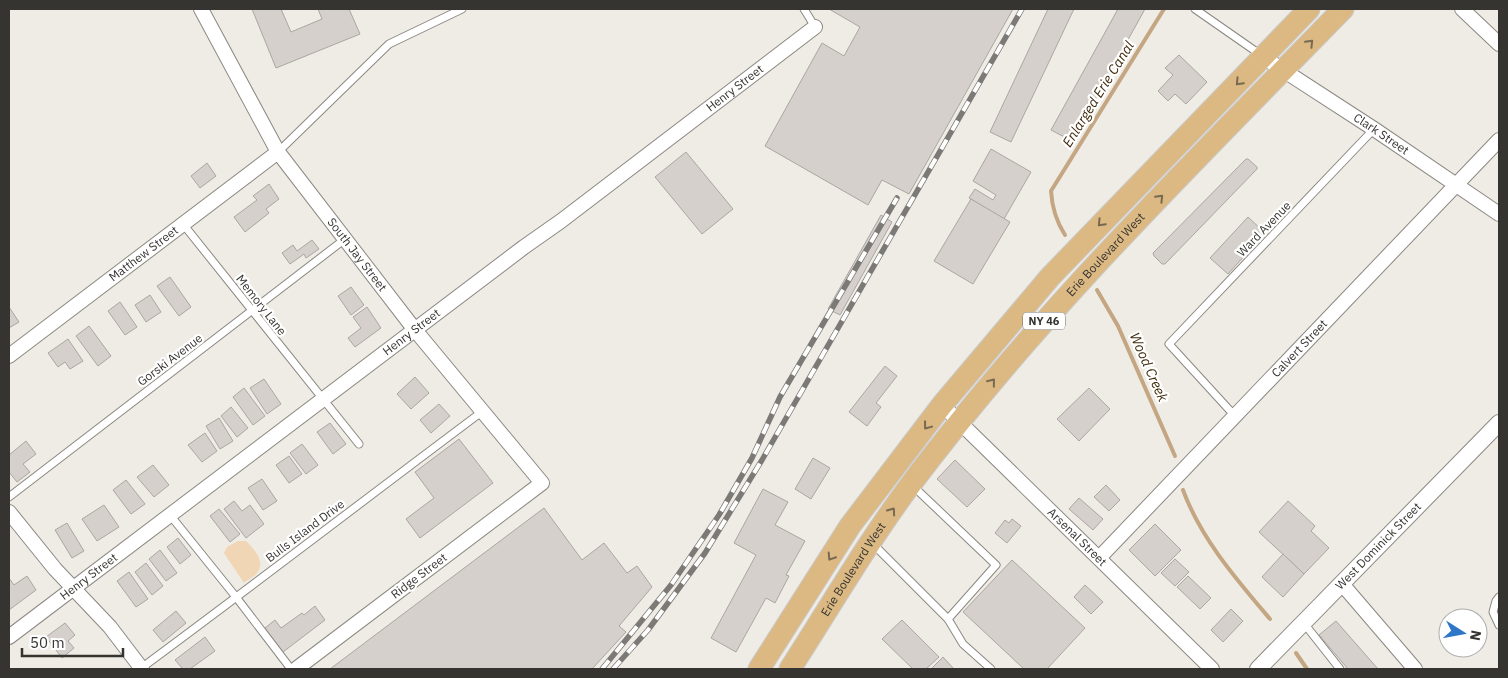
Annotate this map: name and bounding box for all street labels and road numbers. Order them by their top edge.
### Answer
street label: Henry Street [703,61,766,114]
street label: Clark Street [1351,110,1412,158]
street label: Ward Avenue [1234,198,1294,259]
street label: Erie Boulevard West [1063,209,1148,299]
street label: South Jay Street [324,215,390,294]
street label: Matthew Street [106,222,181,285]
street label: Memory Lane [233,271,290,338]
street label: Henry Street [380,305,443,358]
road number: NY 46 [1023,312,1065,330]
street label: Calvert Street [1268,316,1330,380]
street label: Gorski Avenue [134,330,205,389]
street label: Bulls Island Drive [262,496,347,565]
street label: West Dominick Street [1332,499,1424,593]
street label: Arsenal Street [1045,505,1110,569]
street label: Erie Boulevard West [817,519,888,619]
street label: Henry Street [57,550,120,603]
street label: Ridge Street [388,550,450,602]

